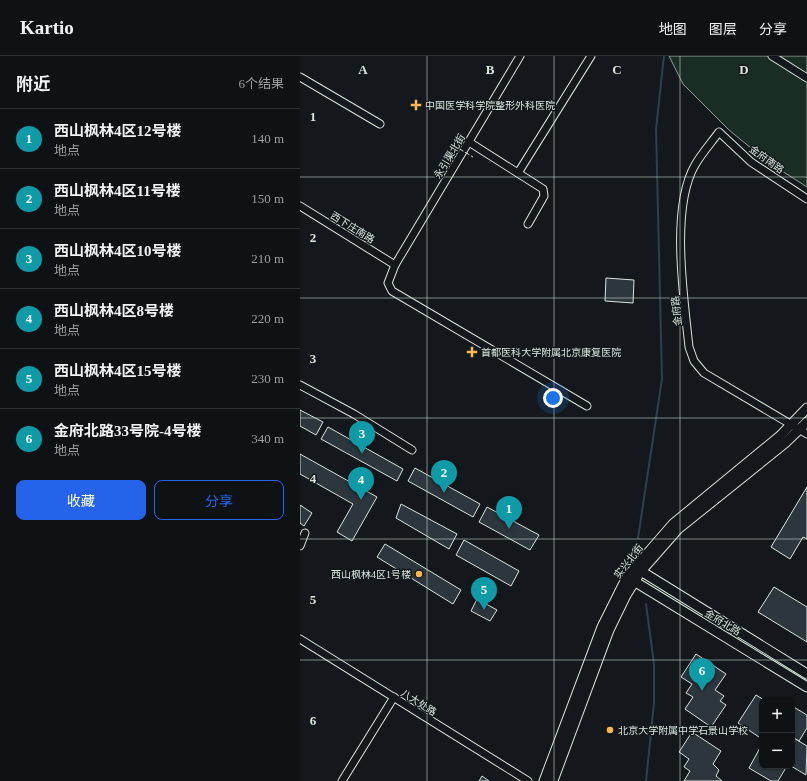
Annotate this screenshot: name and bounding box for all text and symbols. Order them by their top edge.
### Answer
text: Kartio [20,17,74,38]
text: 地图 [659,22,687,37]
text: 图层 [709,22,737,37]
text: 分享 [759,22,787,37]
text: A [358,62,368,77]
text: B [486,62,495,77]
text: C [612,62,622,77]
text: D [739,62,749,77]
text: 附近 [16,75,50,94]
text: 6个结果 [238,76,284,91]
marker: 中国医学科学院整形外科医院 [410,99,422,111]
place label: 中国医学科学院整形外科医院 [425,100,555,111]
text: 1 [310,109,316,124]
text: 西山枫林4区12号楼 [54,123,182,139]
text: 1 [26,131,32,146]
text: 140 m [251,131,284,146]
street label: 永引渠北街 [432,132,467,181]
text: 地点 [54,143,80,158]
street label: 金府南路 [747,143,786,176]
text: 西山枫林4区11号楼 [54,183,181,199]
text: 2 [26,191,32,206]
text: 150 m [251,191,284,206]
text: 地点 [54,203,80,218]
street label: 西下庄南路 [329,210,377,245]
text: 2 [310,230,316,245]
text: 西山枫林4区10号楼 [54,243,182,259]
text: 3 [26,251,32,266]
text: 210 m [251,251,284,266]
text: 地点 [54,263,80,278]
street label: 金府路 [669,295,684,326]
text: 西山枫林4区8号楼 [54,303,174,319]
text: 4 [26,311,32,326]
text: 220 m [251,311,284,326]
text: 地点 [54,323,80,338]
marker: 首都医科大学附属北京康复医院 [466,346,478,358]
place label: 首都医科大学附属北京康复医院 [481,347,621,358]
text: 3 [310,351,317,366]
text: 西山枫林4区15号楼 [54,363,182,379]
text: 5 [26,371,32,386]
text: 230 m [251,371,284,386]
text: 地点 [54,383,80,398]
your location [543,388,563,408]
pin: 3 [349,421,375,454]
text: 金府北路33号院-4号楼 [54,423,202,439]
text: 6 [26,431,32,446]
text: 340 m [251,431,284,446]
text: 地点 [54,443,80,458]
pin: 2 [431,460,457,493]
pin: 4 [348,467,374,500]
text: 4 [310,471,317,486]
button: 收藏 [16,480,146,520]
button: 分享 [154,480,284,520]
pin: 1 [496,496,522,529]
street label: 实兴北街 [612,542,645,580]
place label: 西山枫林4区1号楼 [331,569,411,580]
marker: 西山枫林4区1号楼 [414,569,424,579]
pin: 5 [471,577,497,610]
text: 5 [310,592,317,607]
street label: 金府北路 [703,607,743,637]
pin: 6 [689,658,715,691]
street label: 八大处路 [399,687,439,718]
map controls [759,697,795,769]
button: + [759,697,795,733]
text: 6 [310,713,317,728]
marker: 北京大学附属中学石景山学校 [605,725,615,735]
place label: 北京大学附属中学石景山学校 [618,725,748,736]
button: − [759,733,795,769]

